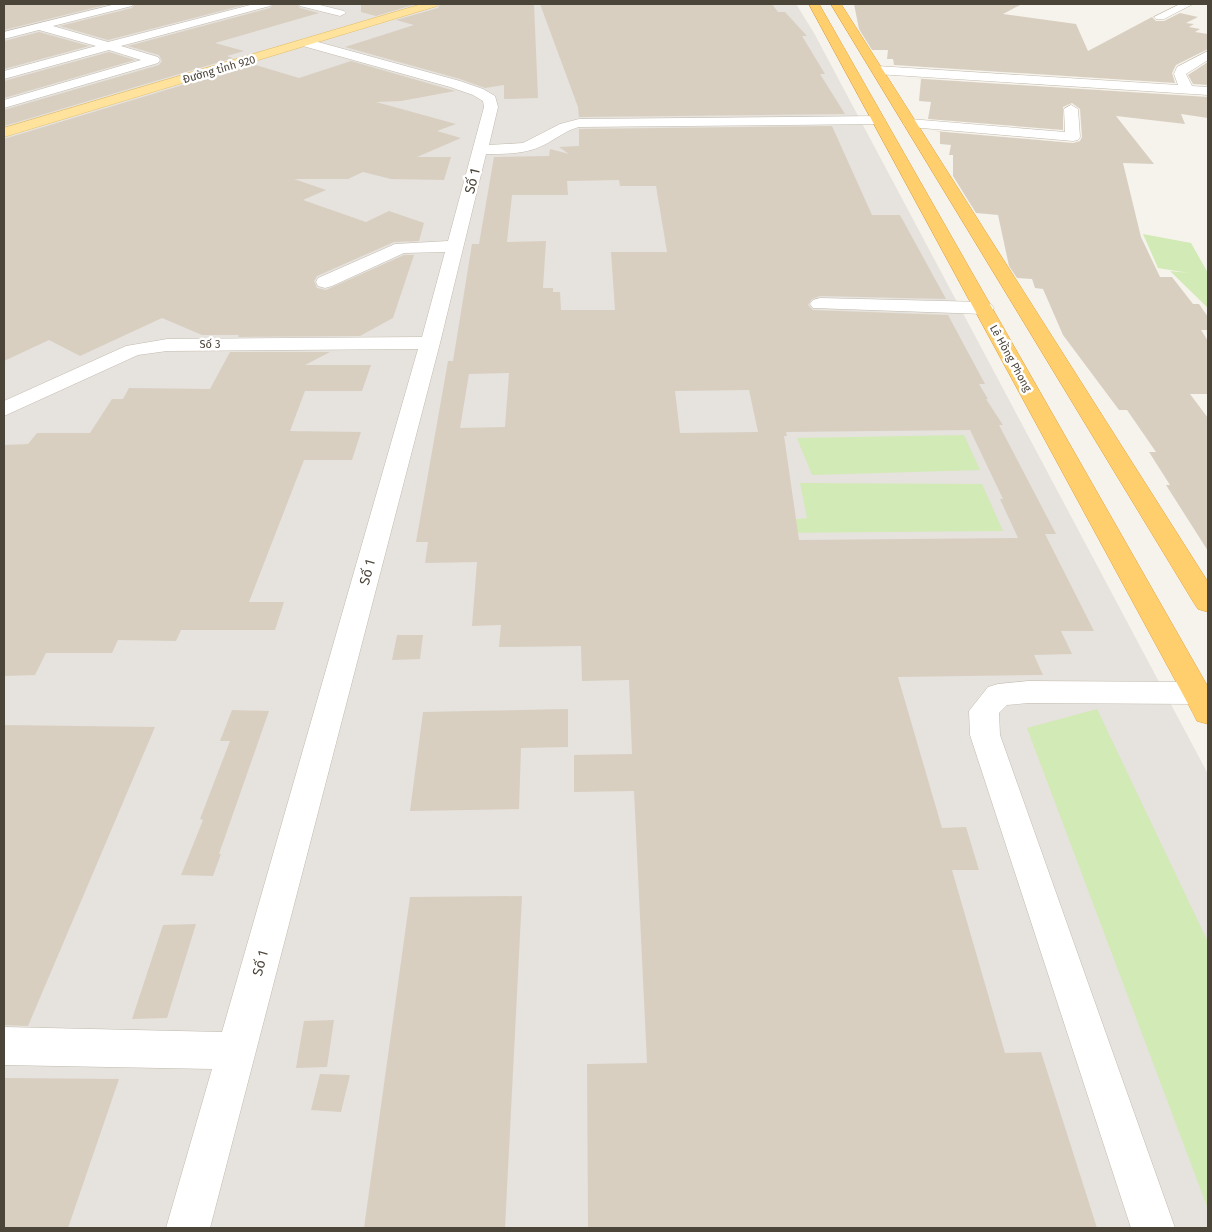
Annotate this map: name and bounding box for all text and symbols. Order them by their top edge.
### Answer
street label: Đường tỉnh 920 [181,53,257,86]
street label: Số 1 [460,166,484,196]
street label: Lê Hồng Phong [987,323,1034,394]
street label: Số 3 [200,338,220,351]
street label: Số 1 [355,557,379,587]
street label: Số 1 [248,948,272,978]

